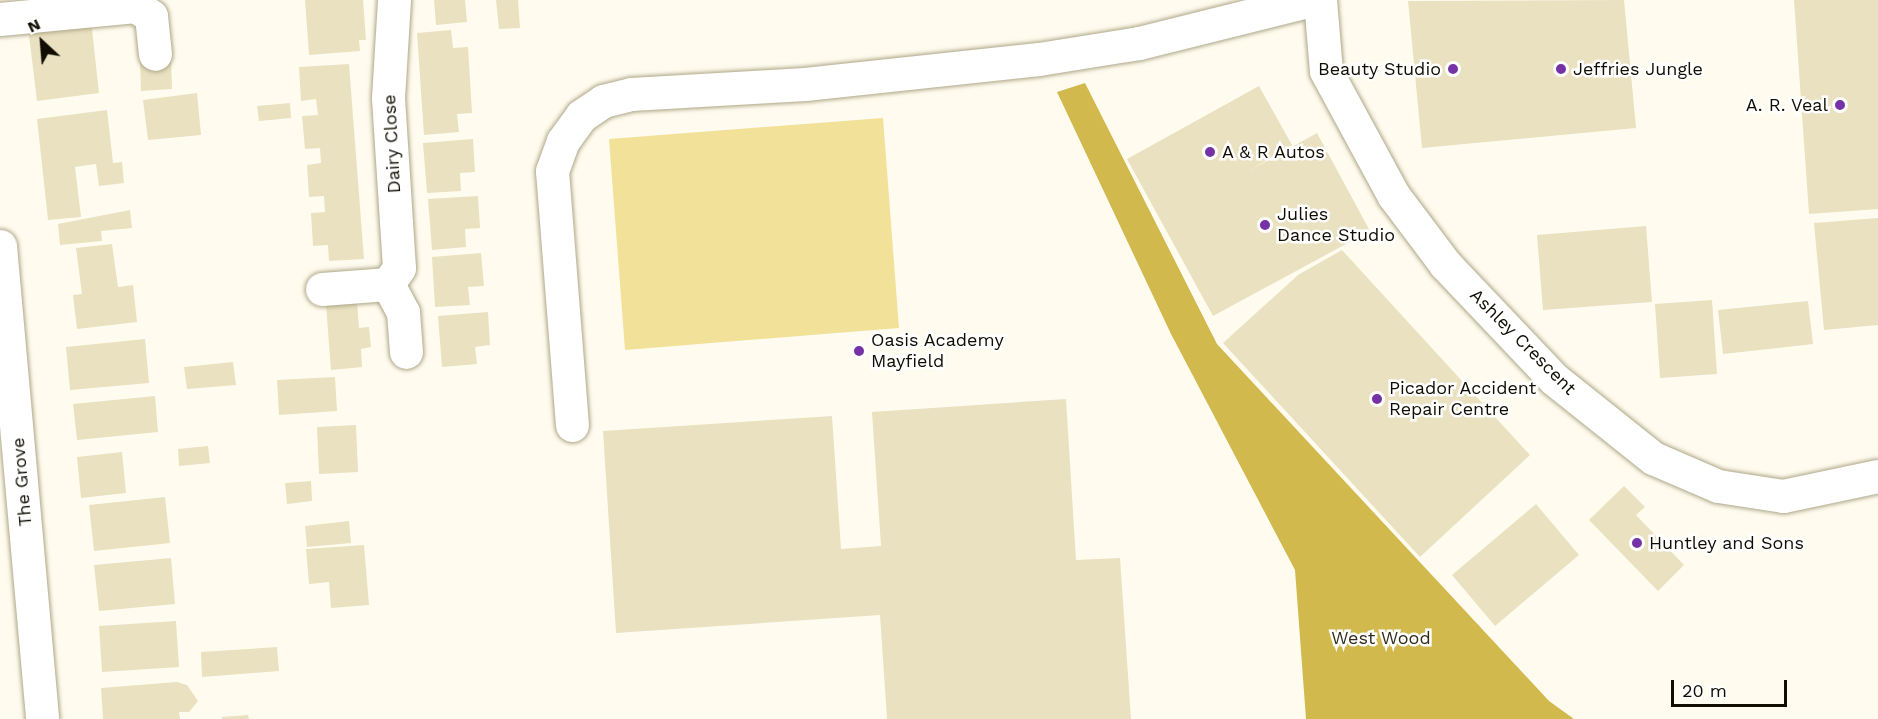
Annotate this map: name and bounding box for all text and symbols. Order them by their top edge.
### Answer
north arrow [12,12,72,72]
text: N [24,14,43,37]
place label: Beauty Studio [1318,58,1441,80]
place label: Jeffries Jungle [1573,58,1703,80]
marker: Beauty Studio [1446,62,1460,76]
marker: Jeffries Jungle [1554,62,1568,76]
street label: Dairy Close [379,94,405,194]
place label: A. R. Veal [1745,94,1828,116]
marker: A. R. Veal [1833,98,1847,112]
place label: A & R Autos [1222,141,1326,163]
marker: A & R Autos [1203,145,1217,159]
place label: Julies Dance Studio [1277,204,1395,246]
marker: Julies Dance Studio [1258,218,1272,232]
street label: Ashley Crescent [1465,284,1581,400]
place label: Oasis Academy Mayfield [871,330,1004,372]
marker: Oasis Academy Mayfield [852,344,866,358]
place label: Picador Accident Repair Centre [1389,378,1537,420]
marker: Picador Accident Repair Centre [1370,392,1384,406]
street label: The Grove [7,437,37,527]
place label: Huntley and Sons [1649,532,1804,554]
marker: Huntley and Sons [1630,536,1644,550]
park label: West Wood [1331,627,1431,649]
scale bar [1674,668,1790,706]
text: 20 m [1682,680,1727,701]

